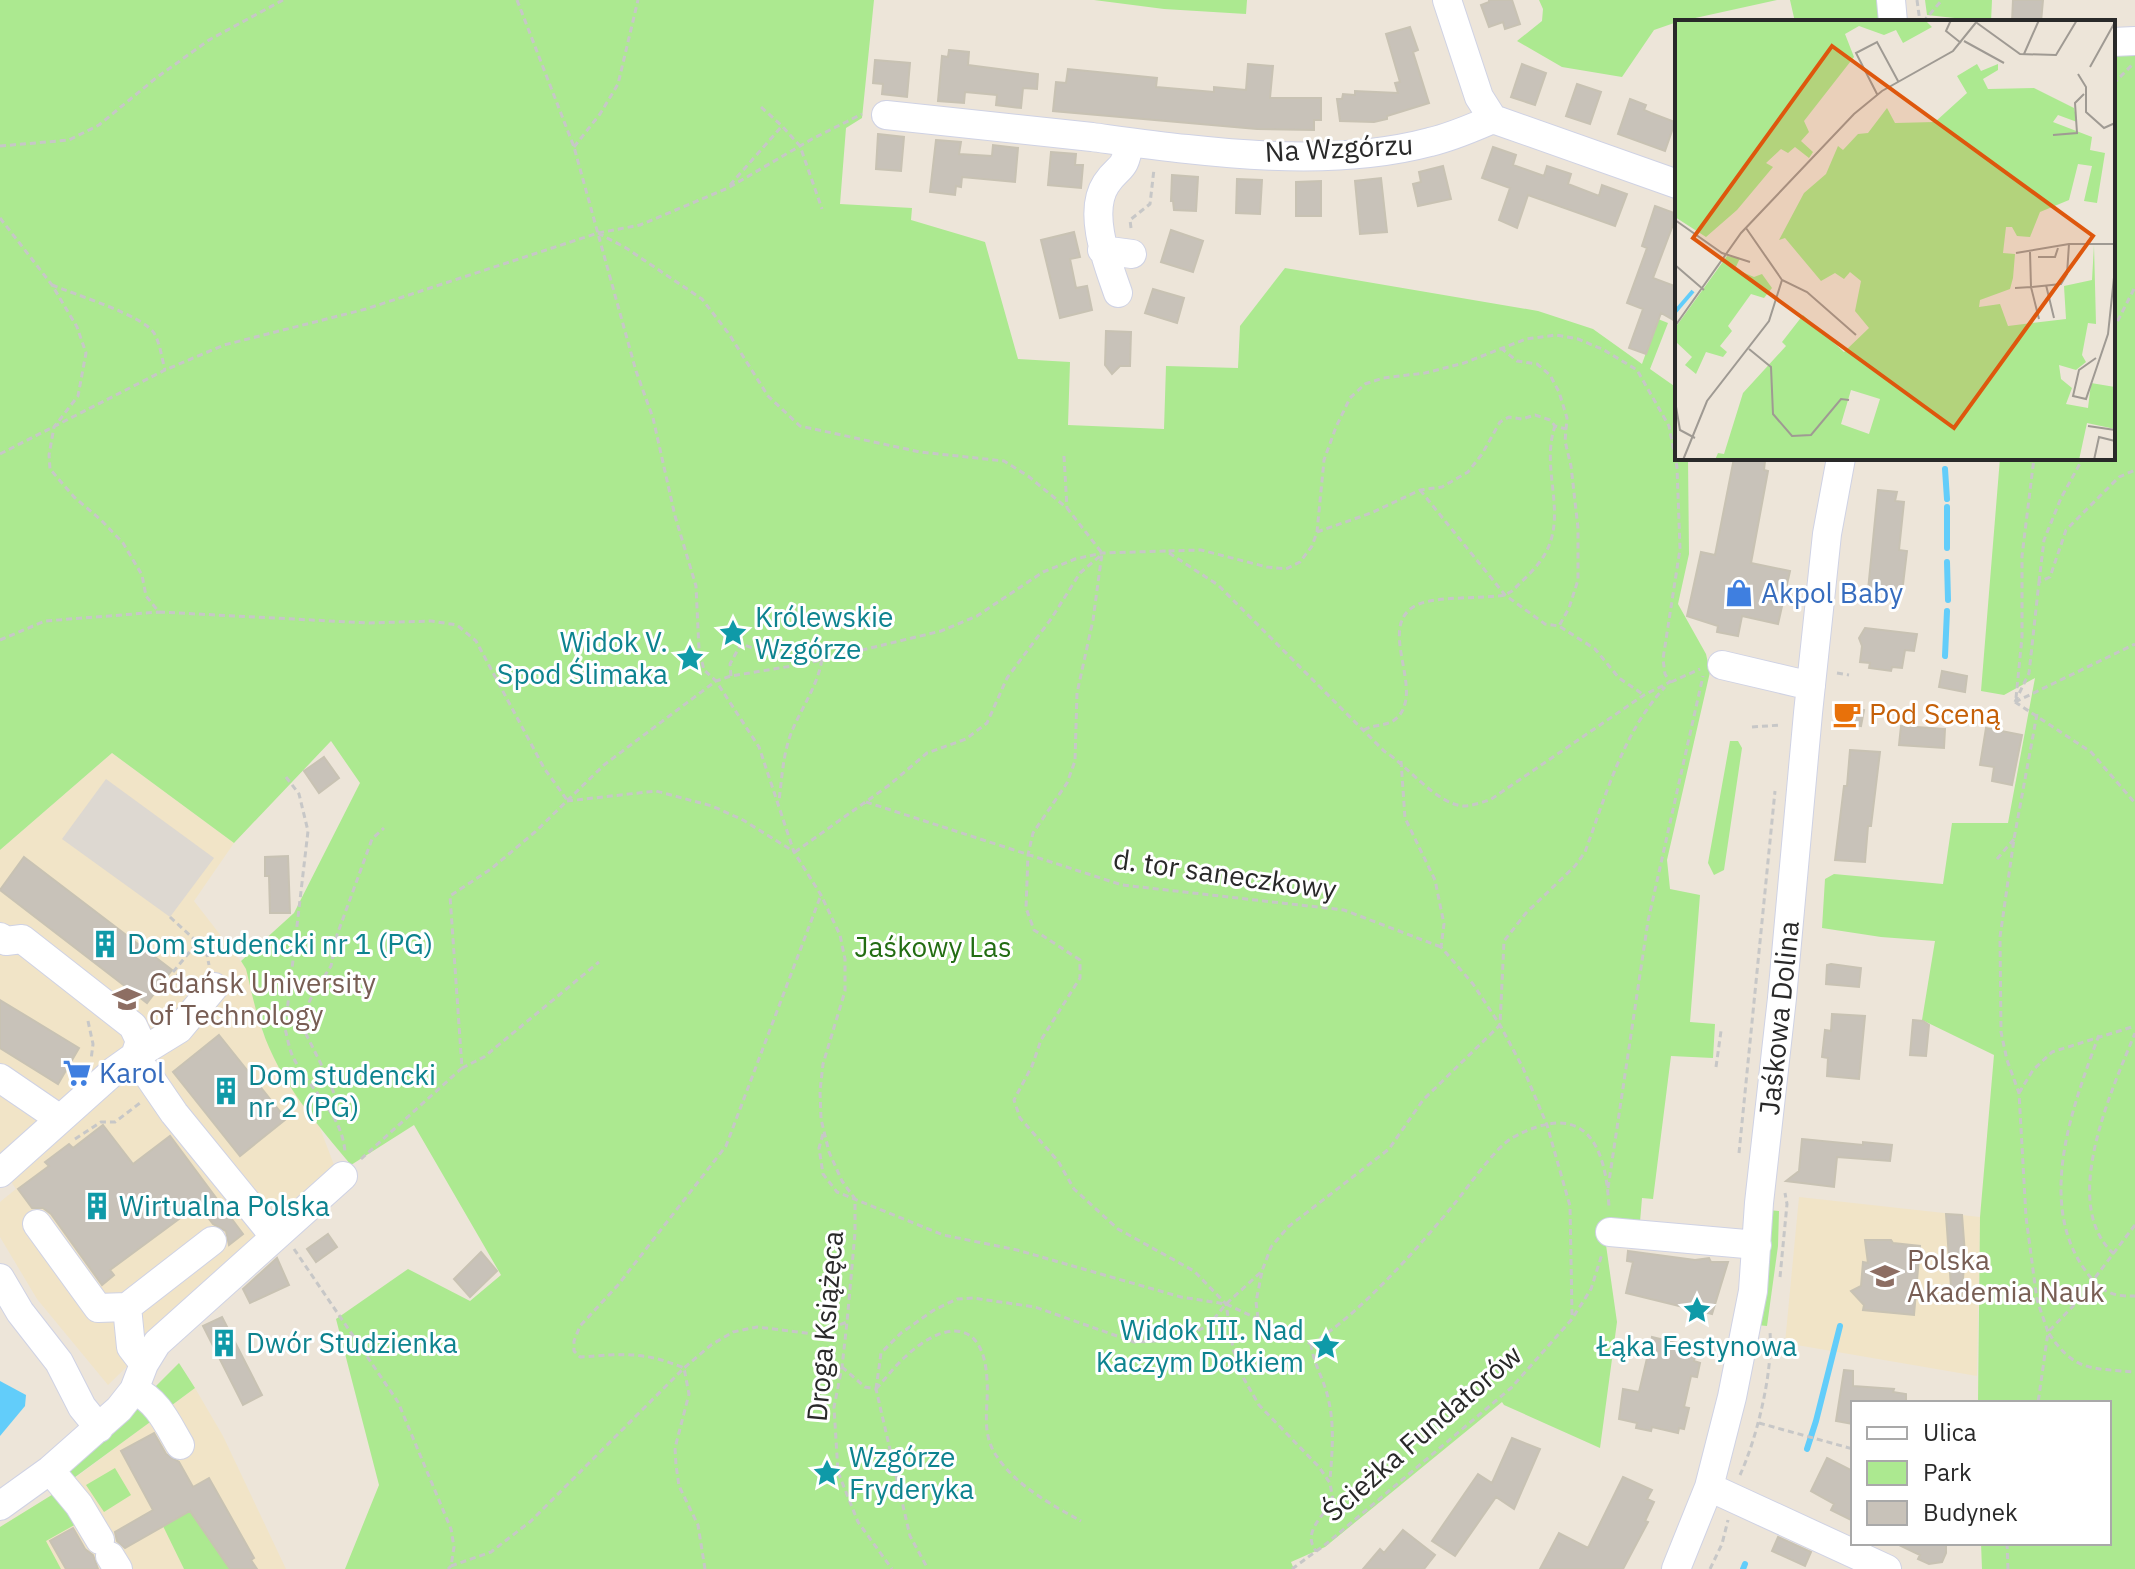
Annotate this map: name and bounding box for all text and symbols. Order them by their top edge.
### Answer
inset map [1675,20,2115,460]
street label: Na Wzgórzu [1264,125,1414,170]
place label: Akpol Baby [1761,574,1903,611]
shop icon: Akpol Baby [1724,578,1754,608]
place label: Królewskie Wzgórze [755,598,893,667]
place icon: Królewskie Wzgórze [718,618,748,648]
place label: Widok V. Spod Ślimaka [497,623,668,692]
place icon: Widok V. Spod Ślimaka [675,643,705,673]
place label: Pod Sceną [1869,695,2000,732]
cafe icon: Pod Sceną [1832,699,1862,729]
street label: d. tor saneczkowy [1111,840,1339,907]
street label: Jaśkowa Dolina [1750,919,1807,1117]
place label: Dom studencki nr 1 (PG) [127,925,433,962]
park label: Jaśkowy Las [854,928,1012,965]
building icon: Dom studencki nr 1 (PG) [90,929,120,959]
place label: Gdańsk University of Technology [149,964,376,1033]
school or university icon: Gdańsk University of Technology [112,984,142,1014]
place label: Karol [99,1054,165,1091]
place label: Dom studencki nr 2 (PG) [248,1056,436,1125]
supermarket icon: Karol [62,1058,92,1088]
building icon: Dom studencki nr 2 (PG) [211,1076,241,1106]
place label: Wirtualna Polska [119,1187,330,1224]
building icon: Wirtualna Polska [82,1191,112,1221]
street label: Droga Książęca [798,1229,851,1423]
place label: Polska Akademia Nauk [1907,1241,2105,1310]
school or university icon: Polska Akademia Nauk [1870,1261,1900,1291]
place icon: Łąka Festynowa [1682,1295,1712,1325]
place label: Widok III. Nad Kaczym Dołkiem [1096,1311,1304,1380]
place label: Dwór Studzienka [246,1324,458,1361]
place label: Łąka Festynowa [1596,1327,1797,1364]
building icon: Dwór Studzienka [209,1328,239,1358]
place icon: Widok III. Nad Kaczym Dołkiem [1311,1331,1341,1361]
street label: Ścieżka Fundatorów [1314,1336,1529,1529]
legend [1851,1401,2111,1545]
text: Ulica [1923,1416,1977,1448]
place label: Wzgórze Fryderyka [849,1438,974,1507]
text: Park [1923,1456,1972,1488]
place icon: Wzgórze Fryderyka [812,1458,842,1488]
text: Budynek [1923,1496,2018,1528]

